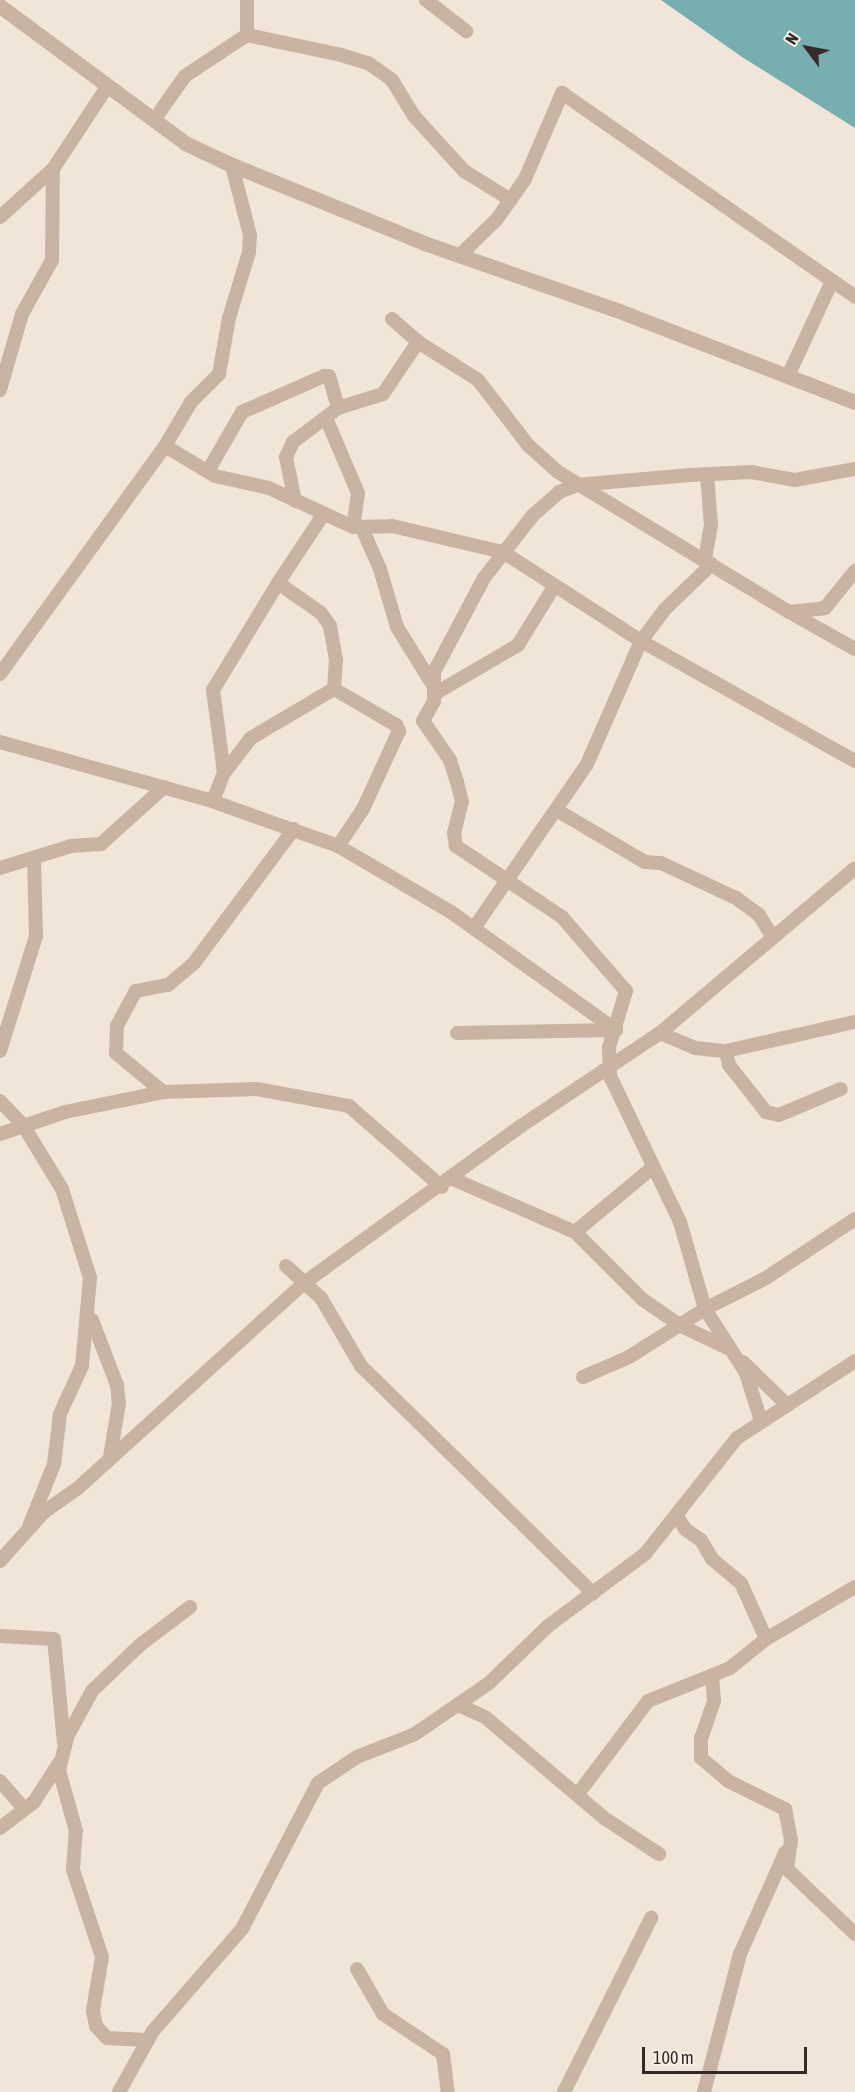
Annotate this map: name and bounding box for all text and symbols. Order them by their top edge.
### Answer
north arrow [777,18,837,78]
text: N [782,30,802,47]
scale bar [645,2035,810,2073]
text: 100 m [653,2047,694,2068]

